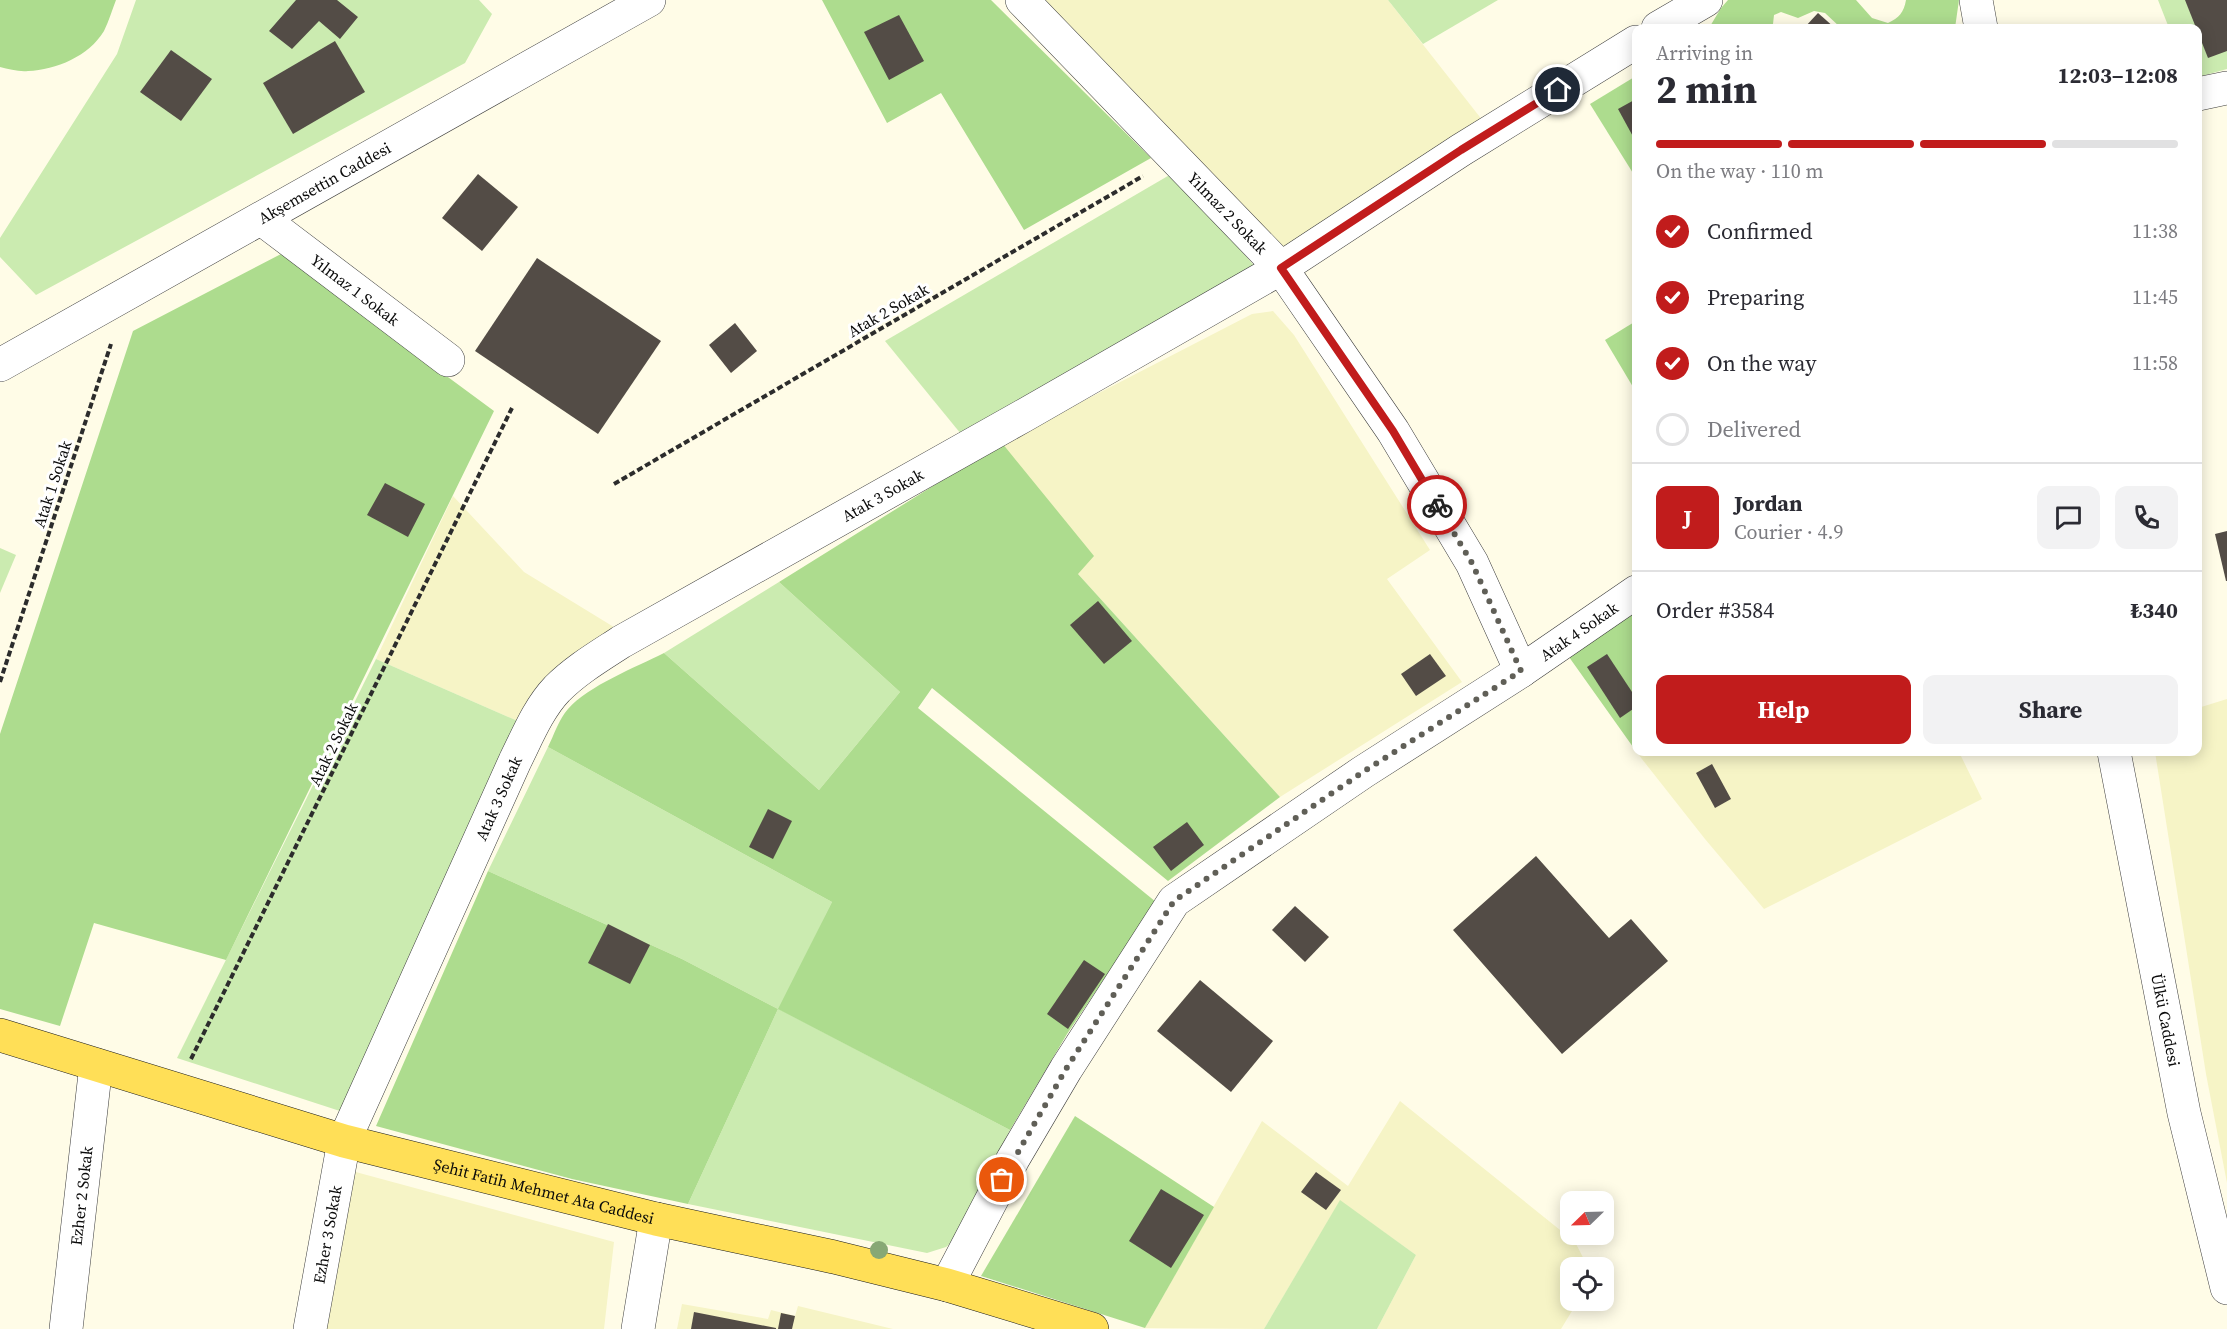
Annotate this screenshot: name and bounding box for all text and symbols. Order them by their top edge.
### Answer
text: Arriving in [1656,39,1753,67]
text: 12:03–12:08 [2058,60,2178,90]
text: 2 min [1656,63,1757,116]
pin [1532,64,1583,115]
icon: home [1541,73,1574,106]
street label: Akşemsettin Caddesi [254,136,395,229]
text: On the way · 110 m [1656,157,1823,185]
street label: Yılmaz 2 Sokak [1183,167,1273,259]
icon: check [1656,215,1689,248]
text: Confirmed [1707,216,1812,246]
text: 11:38 [2132,217,2178,245]
street label: Yılmaz 1 Sokak [306,249,404,331]
street label: Atak 2 Sokak [843,278,933,342]
icon: check [1656,281,1689,314]
text: Preparing [1707,282,1804,312]
text: 11:45 [2132,283,2178,311]
icon: check [1656,347,1689,380]
text: On the way [1707,348,1816,378]
text: 11:58 [2132,349,2178,377]
text: Delivered [1707,414,1801,444]
street label: Atak 1 Sokak [28,437,76,530]
street label: Atak 3 Sokak [838,463,928,527]
courier [1407,475,1467,535]
button: chat [2037,486,2100,549]
button: phone [2115,486,2178,549]
text: Jordan [1734,488,1802,518]
icon: bike [1421,489,1454,522]
text: J [1683,502,1692,532]
text: Courier · 4.9 [1734,518,1843,546]
text: Order #3584 [1656,595,1774,625]
text: ₺340 [2130,595,2178,625]
street label: Atak 4 Sokak [1535,596,1623,666]
button: Help [1656,675,1911,744]
button: Share [1923,675,2178,744]
street label: Atak 2 Sokak [303,698,363,789]
street label: Atak 3 Sokak [470,752,527,844]
street label: Ülkü Caddesi [2146,971,2186,1069]
street label: Ezher 2 Sokak [65,1145,98,1247]
street label: Şehit Fatih Mehmet Ata Caddesi [431,1153,657,1229]
pin [976,1154,1027,1205]
icon: bag [985,1163,1018,1196]
street label: Ezher 3 Sokak [307,1183,347,1285]
north arrow [1560,1191,1614,1245]
map controls [1560,1191,1614,1311]
button: locate [1560,1257,1614,1311]

